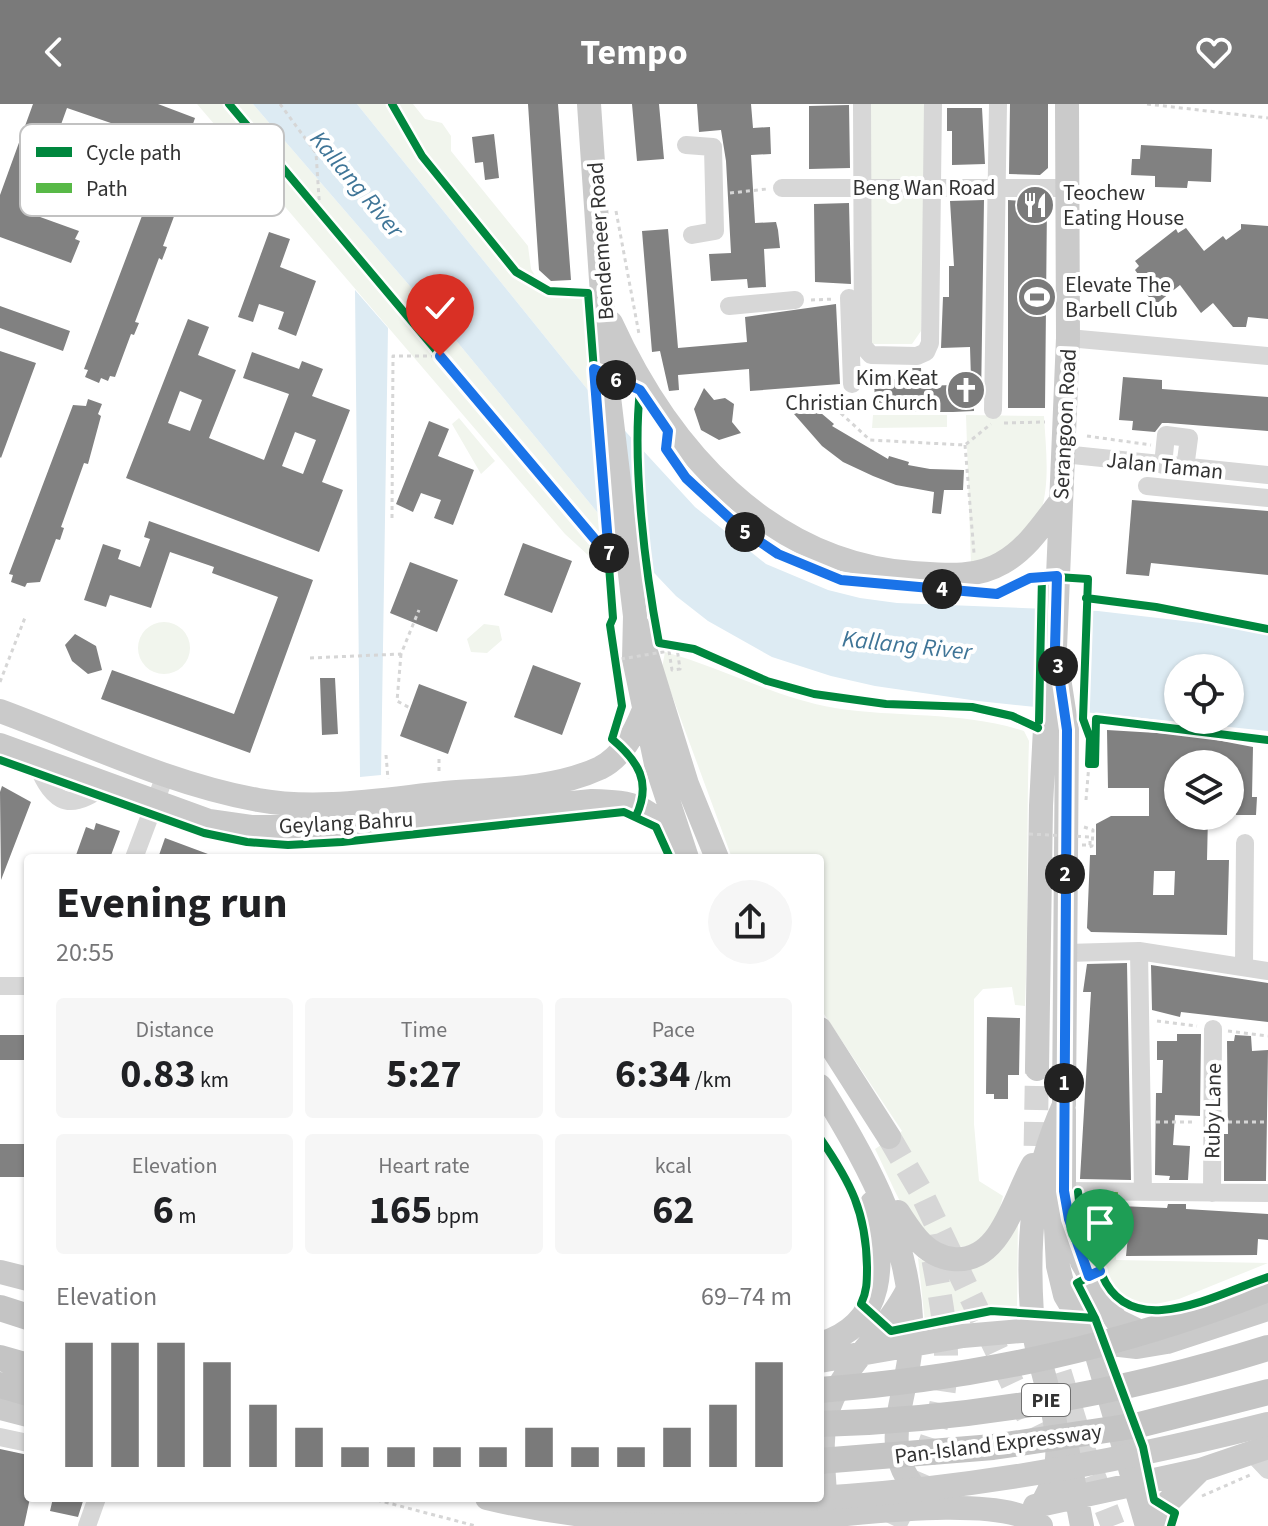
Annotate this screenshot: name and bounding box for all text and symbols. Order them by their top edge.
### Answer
text: Tempo [580,27,688,78]
icon: back [32,30,76,74]
icon: heart [1192,30,1236,74]
water label: Kallang River [301,123,413,247]
legend [20,124,284,216]
text: Cycle path [86,137,182,169]
street label: Bendemeer Road [580,161,622,321]
street label: Beng Wan Road [852,172,996,204]
text: Path [86,173,128,205]
place label: Teochew Eating House [1063,177,1184,234]
restaurant icon: Teochew Eating House [1014,184,1056,226]
place label: Elevate The Barbell Club [1065,269,1178,326]
pin [406,274,474,356]
sports icon: Elevate The Barbell Club [1016,276,1058,318]
icon: check [418,286,462,330]
street label: Serangoon Road [1045,348,1085,500]
pin: 6 [596,360,636,400]
place label: Kim Keat Christian Church [785,362,939,419]
text: 6 [610,364,622,396]
church icon: Kim Keat Christian Church [945,369,987,411]
street label: Jalan Taman [1105,444,1225,488]
pin: 5 [725,512,765,552]
text: 5 [739,516,751,548]
pin: 7 [589,533,629,573]
text: 7 [603,537,615,569]
pin: 4 [922,569,962,609]
text: 4 [936,573,948,605]
water label: Kallang River [840,621,975,670]
pin: 3 [1038,646,1078,686]
text: 3 [1052,650,1064,682]
map controls [1164,654,1244,830]
button: locate [1164,654,1244,734]
button: layers [1164,750,1244,830]
street label: Geylang Bahru [278,803,414,843]
pin: 2 [1045,854,1085,894]
text: 2 [1059,858,1071,890]
text: Evening run [56,872,288,935]
button: share [708,880,792,964]
text: 20:55 [56,934,114,971]
text: Distance [136,1014,214,1046]
text: Time [401,1014,447,1046]
text: Pace [652,1014,695,1046]
text: 0.83 [120,1046,196,1103]
text: 5:27 [386,1046,462,1103]
text: 6:34 [615,1046,690,1103]
pin: 1 [1044,1063,1084,1103]
street label: Ruby Lane [1196,1063,1230,1159]
text: km [196,1064,229,1096]
text: /km [690,1064,732,1096]
text: 1 [1058,1067,1070,1099]
text: Elevation [132,1150,218,1182]
text: Heart rate [378,1150,470,1182]
text: kcal [655,1150,692,1182]
text: 6 [153,1182,174,1239]
text: 165 [369,1182,432,1239]
text: 62 [652,1182,694,1239]
pin [1066,1189,1134,1271]
text: m [174,1200,197,1232]
text: bpm [432,1200,479,1232]
icon: arrive [1078,1201,1122,1245]
text: Elevation [56,1278,157,1315]
text: 69–74 m [701,1278,792,1315]
road number: PIE [1022,1384,1070,1416]
street label: Pan-Island Expressway [893,1415,1104,1473]

